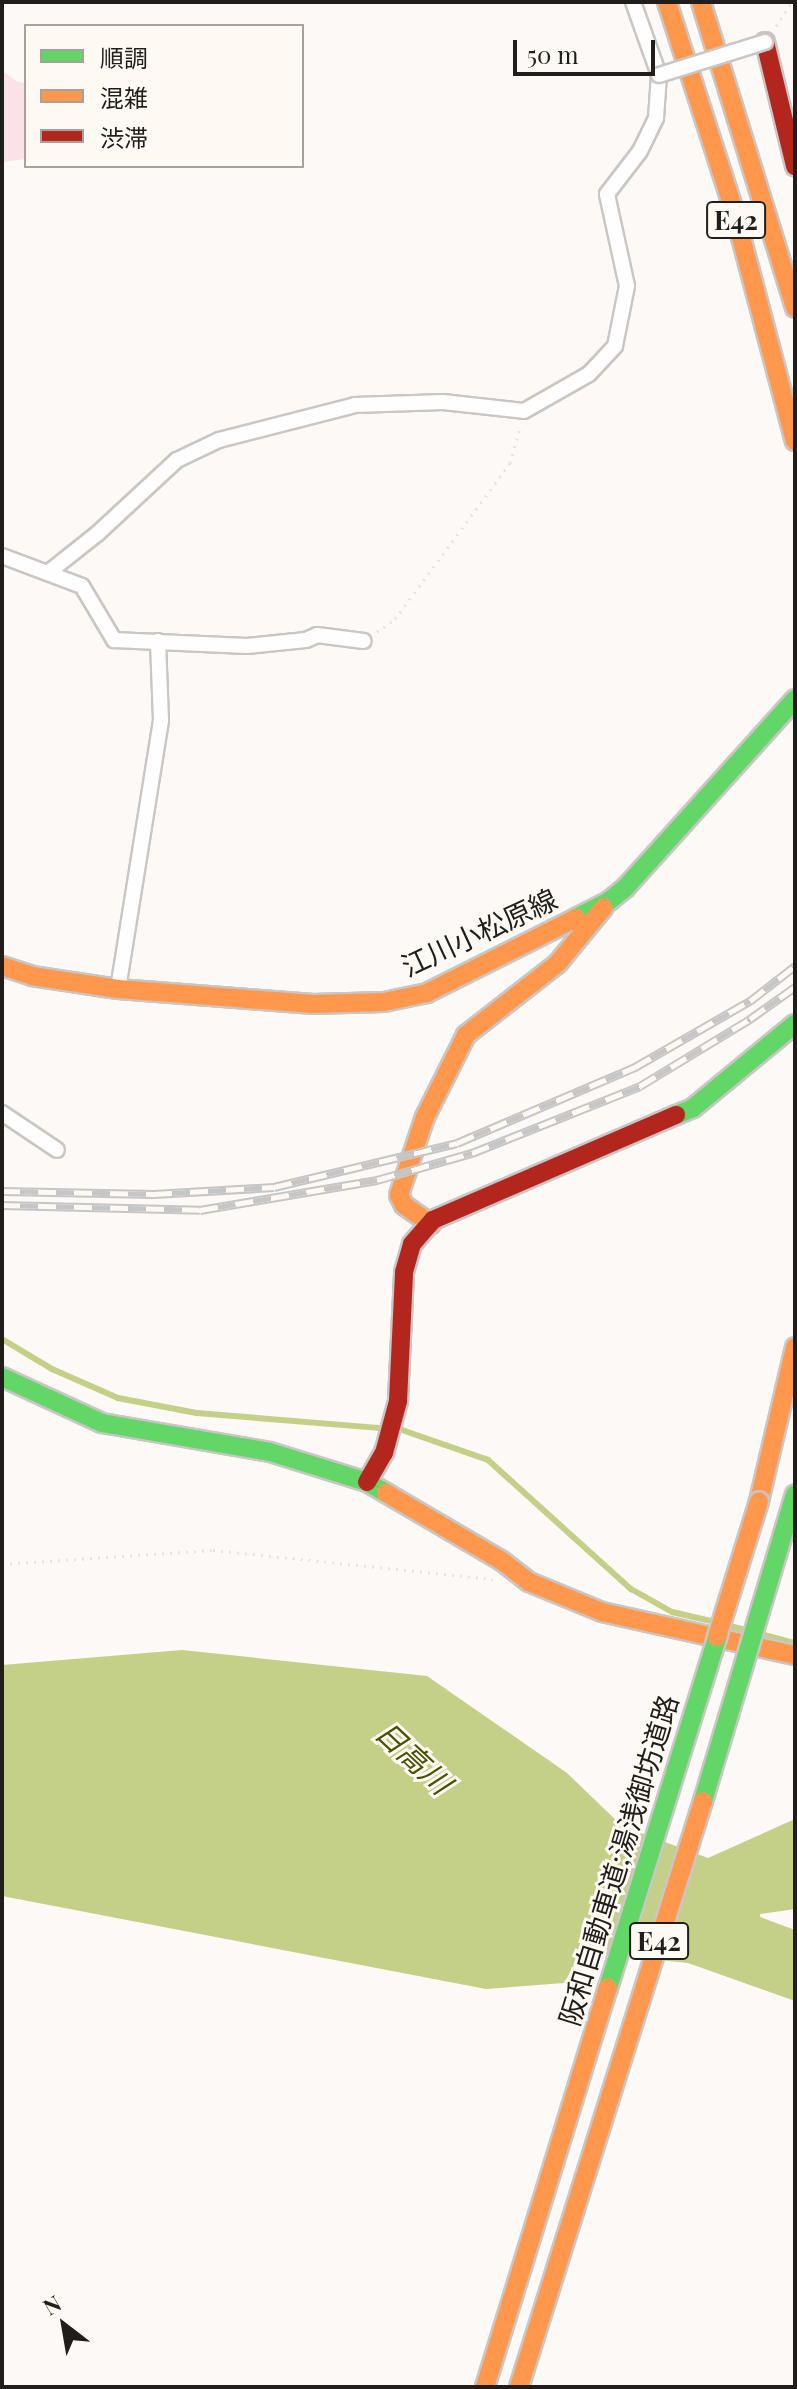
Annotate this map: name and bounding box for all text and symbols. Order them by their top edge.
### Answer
legend [24,24,304,168]
scale bar [517,24,659,74]
text: 50 m [527,38,579,70]
text: 順調 [100,41,148,73]
text: 混雑 [100,81,148,113]
text: 渋滞 [100,121,148,153]
road number: E42 [706,198,766,242]
street label: 江川小松原線 [396,881,562,983]
street label: 阪和自動車道;湯浅御坊道路 [552,1691,684,2029]
water label: 日高川 [369,1713,459,1801]
road number: E42 [629,1919,689,1963]
north arrow [24,2285,104,2365]
text: N [37,2287,66,2321]

